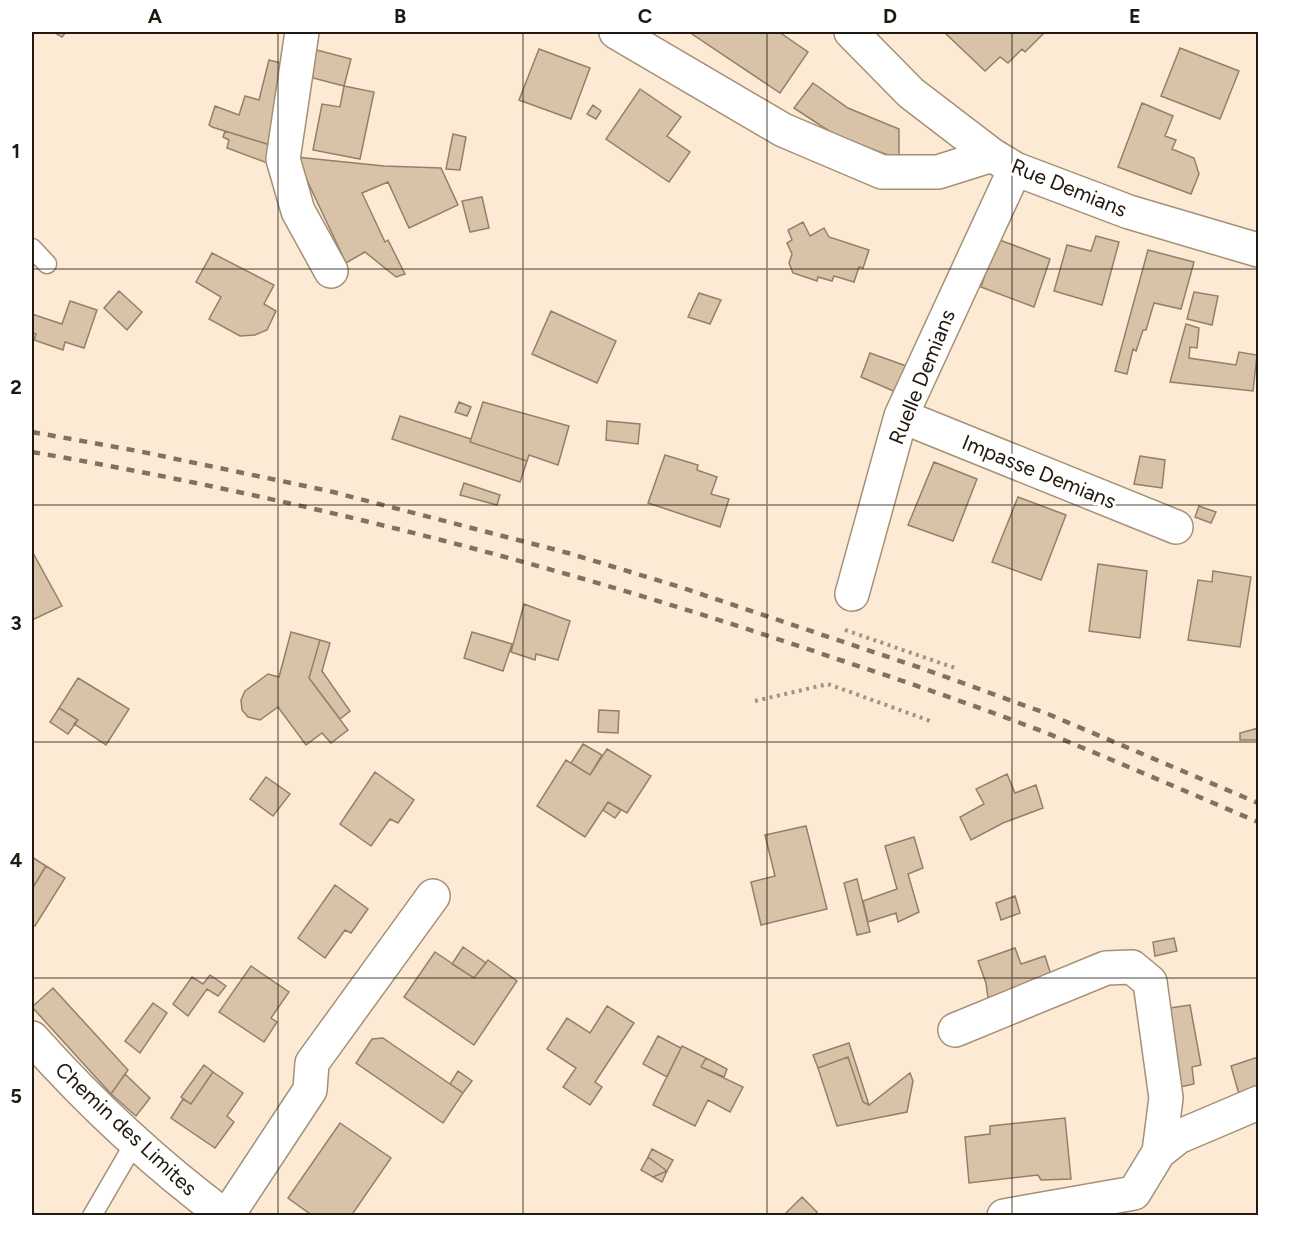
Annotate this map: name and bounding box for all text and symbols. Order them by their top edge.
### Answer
text: A [148,4,163,28]
text: B [394,4,406,28]
text: C [638,4,652,28]
text: D [883,4,897,28]
text: E [1129,4,1141,28]
text: 1 [12,139,20,163]
street label: Rue Demians [1008,153,1131,222]
street label: Ruelle Demians [883,306,960,448]
text: 2 [10,375,22,399]
street label: Impasse Demians [959,429,1120,514]
text: 3 [10,611,22,635]
text: 4 [10,848,23,872]
street label: Chemin des Limites [50,1057,202,1201]
text: 5 [10,1084,22,1108]

